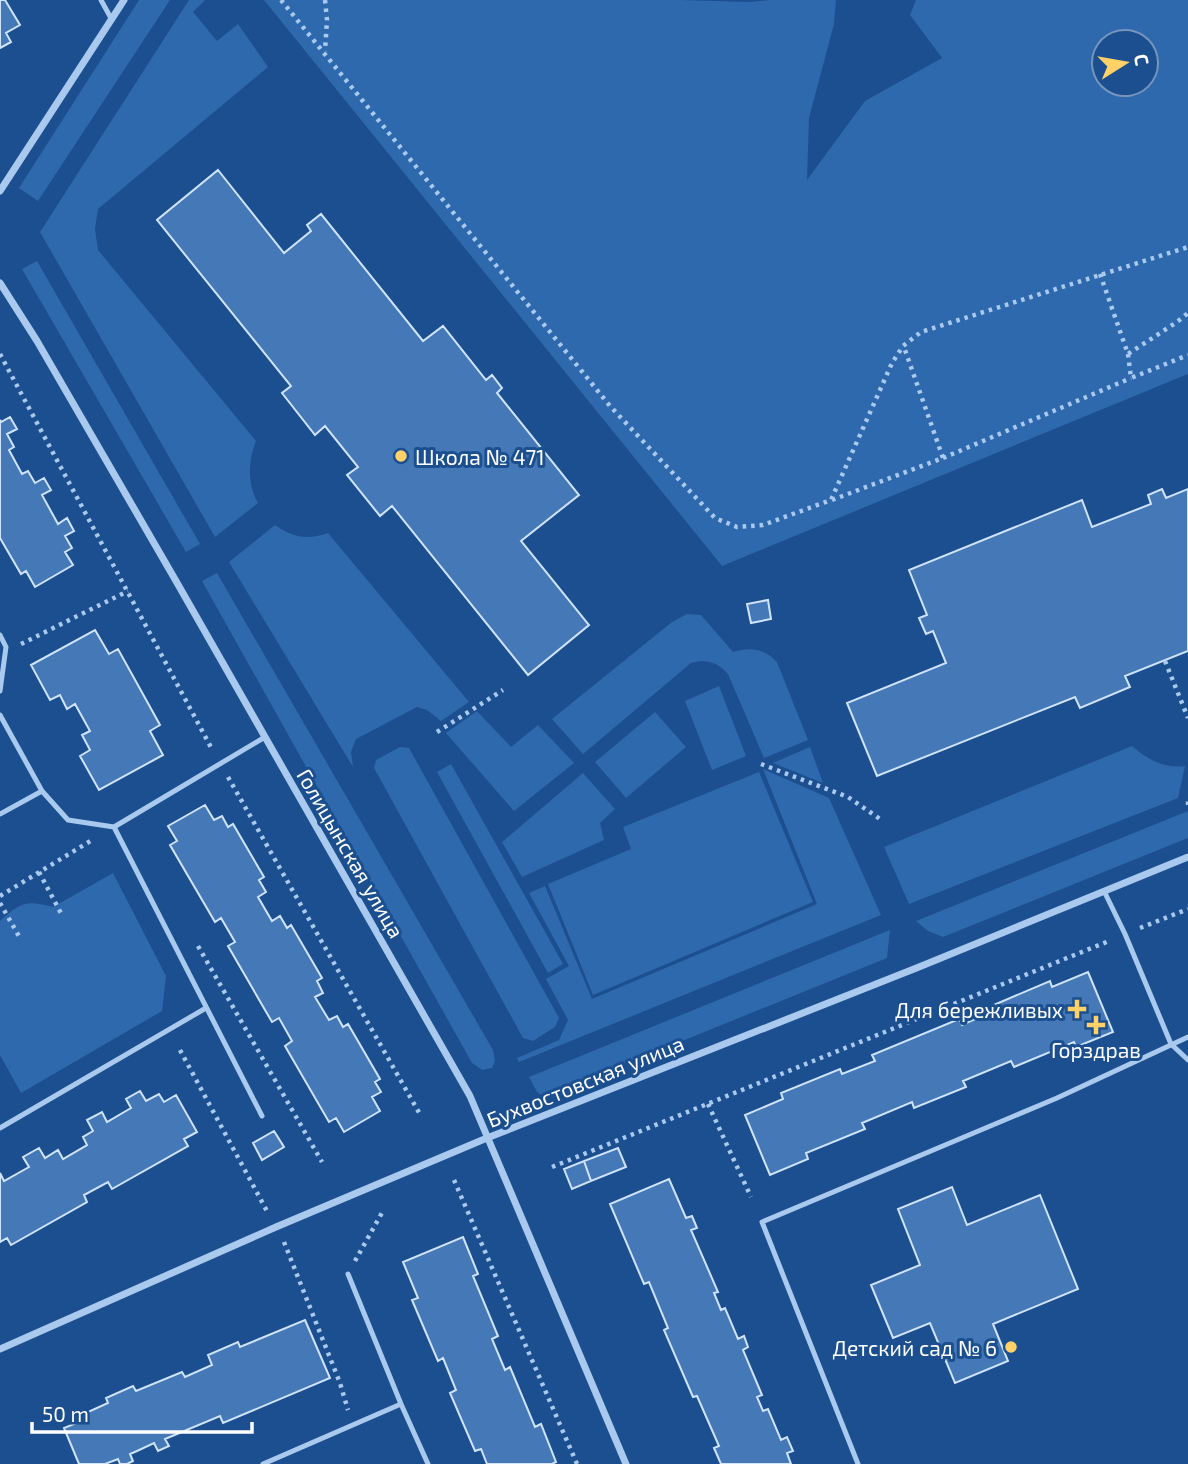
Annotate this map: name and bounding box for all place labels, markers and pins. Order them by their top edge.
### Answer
place label: Школа № 471 [415,444,545,469]
marker: Школа № 471 [393,448,409,464]
place label: Для бережливых [895,997,1063,1022]
marker: Для бережливых [1069,1001,1085,1017]
marker: Горздрав [1088,1017,1104,1033]
place label: Горздрав [1051,1037,1141,1062]
place label: Детский сад № 6 [832,1335,997,1360]
marker: Детский сад № 6 [1003,1339,1019,1355]

